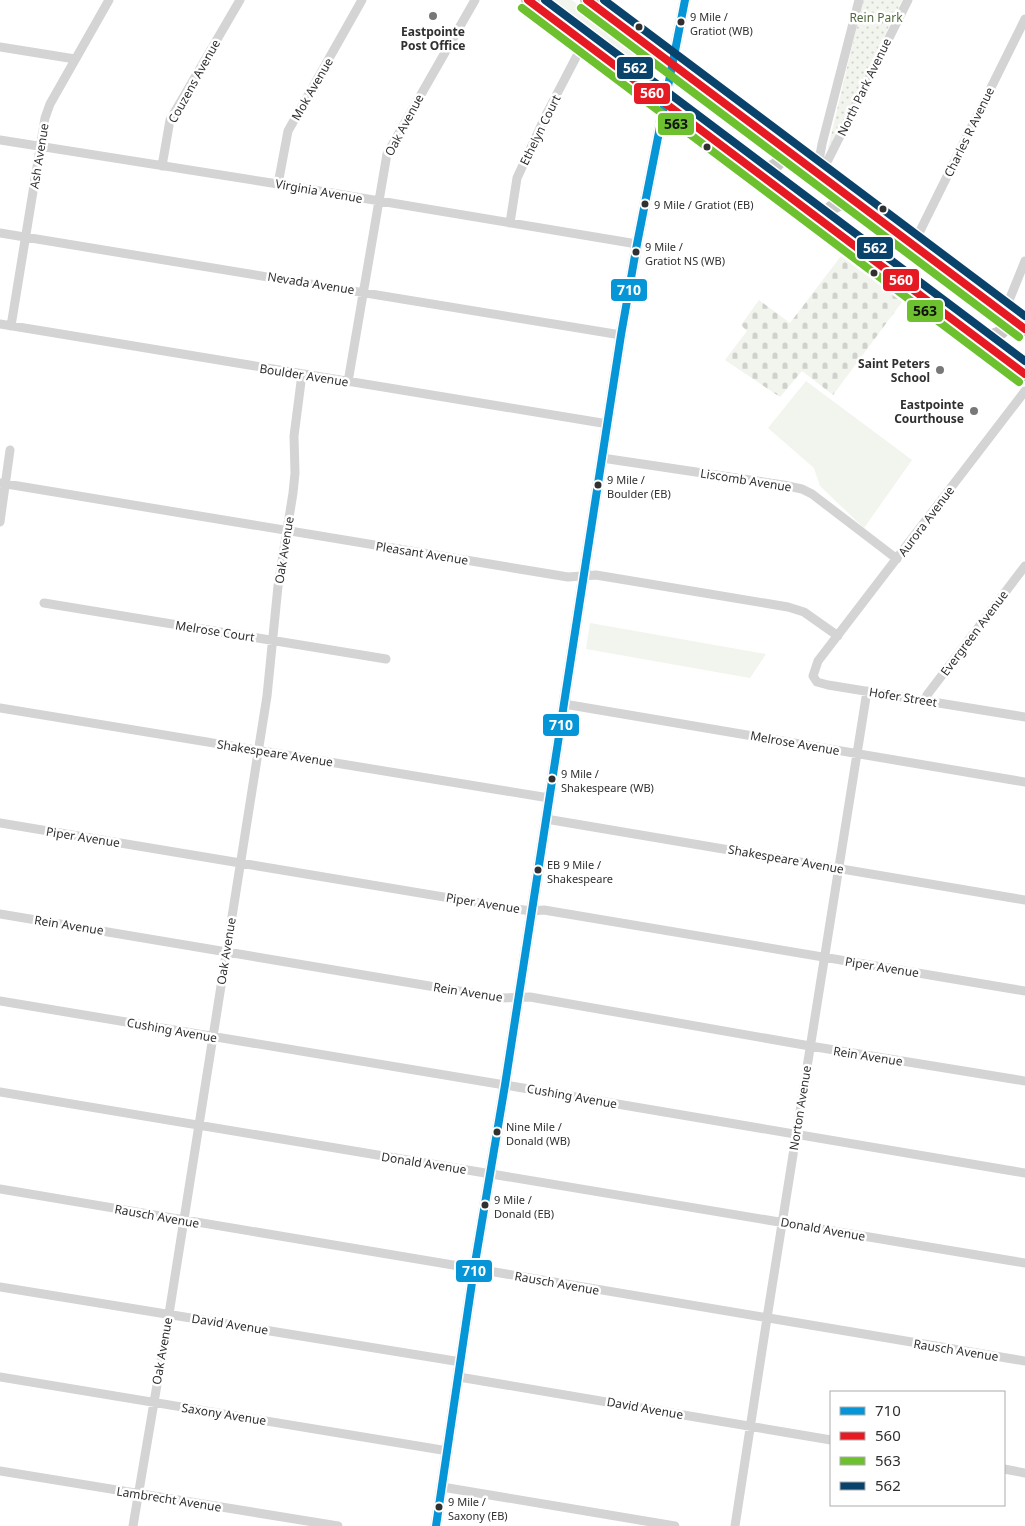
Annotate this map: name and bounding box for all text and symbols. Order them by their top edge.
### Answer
place label: 9 Mile / Gratiot (WB) [690,9,753,38]
park label: Rein Park [849,9,903,26]
marker: Eastpointe Post Office [427,10,439,22]
marker: 9 Mile / Gratiot (WB) [676,17,686,27]
unlabelled marker [634,22,644,32]
place label: Eastpointe Post Office [400,23,466,54]
street label: North Park Avenue [833,35,895,139]
street label: Couzens Avenue [164,36,224,126]
street label: Mok Avenue [287,54,337,123]
line badge: 562 [616,56,654,80]
text: 562 [623,58,647,77]
line badge: 560 [633,82,671,105]
text: 560 [640,83,664,102]
street label: Charles R Avenue [940,84,998,180]
street label: Oak Avenue [381,91,428,159]
street label: Ethelyn Court [516,91,565,168]
line badge: 563 [657,112,695,136]
text: 563 [664,114,688,133]
street label: Ash Avenue [25,122,53,190]
unlabelled marker [702,142,712,152]
street label: Virginia Avenue [274,175,364,207]
place label: 9 Mile / Gratiot (EB) [654,197,753,212]
marker: 9 Mile / Gratiot (EB) [640,199,650,209]
unlabelled marker [878,204,888,214]
line badge: 562 [856,236,894,260]
text: 562 [863,238,887,257]
place label: 9 Mile / Gratiot NS (WB) [645,239,725,268]
marker: 9 Mile / Gratiot NS (WB) [631,247,641,257]
street label: Nevada Avenue [266,268,356,298]
unlabelled marker [869,268,879,278]
line badge: 560 [882,268,920,292]
text: 560 [889,270,913,289]
line badge: 710 [610,278,648,302]
text: 710 [617,280,641,299]
line badge: 563 [906,299,944,323]
text: 563 [913,301,937,320]
place label: Saint Peters School [858,355,930,386]
street label: Boulder Avenue [258,360,350,390]
marker: Saint Peters School [934,364,946,376]
place label: Eastpointe Courthouse [894,396,964,427]
marker: Eastpointe Courthouse [968,405,980,417]
street label: Liscomb Avenue [699,464,793,496]
place label: 9 Mile / Boulder (EB) [607,472,671,501]
marker: 9 Mile / Boulder (EB) [593,480,603,490]
street label: Aurora Avenue [894,482,958,560]
street label: Oak Avenue [270,515,298,585]
street label: Pleasant Avenue [375,537,470,569]
street label: Evergreen Avenue [936,587,1012,679]
street label: Melrose Court [174,616,256,646]
street label: Hofer Street [868,683,939,711]
line badge: 710 [542,713,580,737]
text: 710 [549,715,573,734]
street label: Melrose Avenue [749,727,841,759]
street label: Shakespeare Avenue [216,735,334,771]
place label: 9 Mile / Shakespeare (WB) [561,766,654,795]
marker: 9 Mile / Shakespeare (WB) [547,774,557,784]
street label: Piper Avenue [45,823,121,851]
street label: Shakespeare Avenue [727,840,845,878]
place label: EB 9 Mile / Shakespeare [547,857,613,886]
marker: EB 9 Mile / Shakespeare [533,865,543,875]
street label: Piper Avenue [445,889,521,917]
street label: Rein Avenue [33,911,105,939]
street label: Oak Avenue [212,916,240,986]
street label: Piper Avenue [844,953,920,981]
street label: Rein Avenue [432,978,504,1006]
street label: Cushing Avenue [126,1014,219,1046]
street label: Rein Avenue [832,1042,904,1070]
street label: Norton Avenue [785,1064,815,1152]
street label: Cushing Avenue [526,1080,619,1112]
place label: Nine Mile / Donald (WB) [506,1119,570,1148]
marker: Nine Mile / Donald (WB) [492,1127,502,1137]
street label: Donald Avenue [380,1148,468,1178]
place label: 9 Mile / Donald (EB) [494,1192,554,1221]
street label: Rausch Avenue [113,1200,201,1232]
marker: 9 Mile / Donald (EB) [480,1200,490,1210]
street label: Donald Avenue [779,1213,867,1245]
line badge: 710 [455,1259,493,1283]
text: 710 [462,1261,486,1280]
street label: Rausch Avenue [513,1267,601,1299]
street label: David Avenue [190,1310,270,1338]
street label: Oak Avenue [148,1316,176,1386]
street label: Rausch Avenue [912,1335,1000,1365]
legend [830,1391,1005,1506]
street label: David Avenue [605,1393,685,1423]
street label: Saxony Avenue [180,1399,268,1429]
text: 710 [875,1400,901,1420]
text: 560 [875,1425,901,1445]
text: 563 [875,1450,901,1470]
text: 562 [875,1475,901,1495]
street label: Lambrecht Avenue [115,1482,223,1516]
place label: 9 Mile / Saxony (EB) [448,1494,508,1523]
marker: 9 Mile / Saxony (EB) [434,1502,444,1512]

